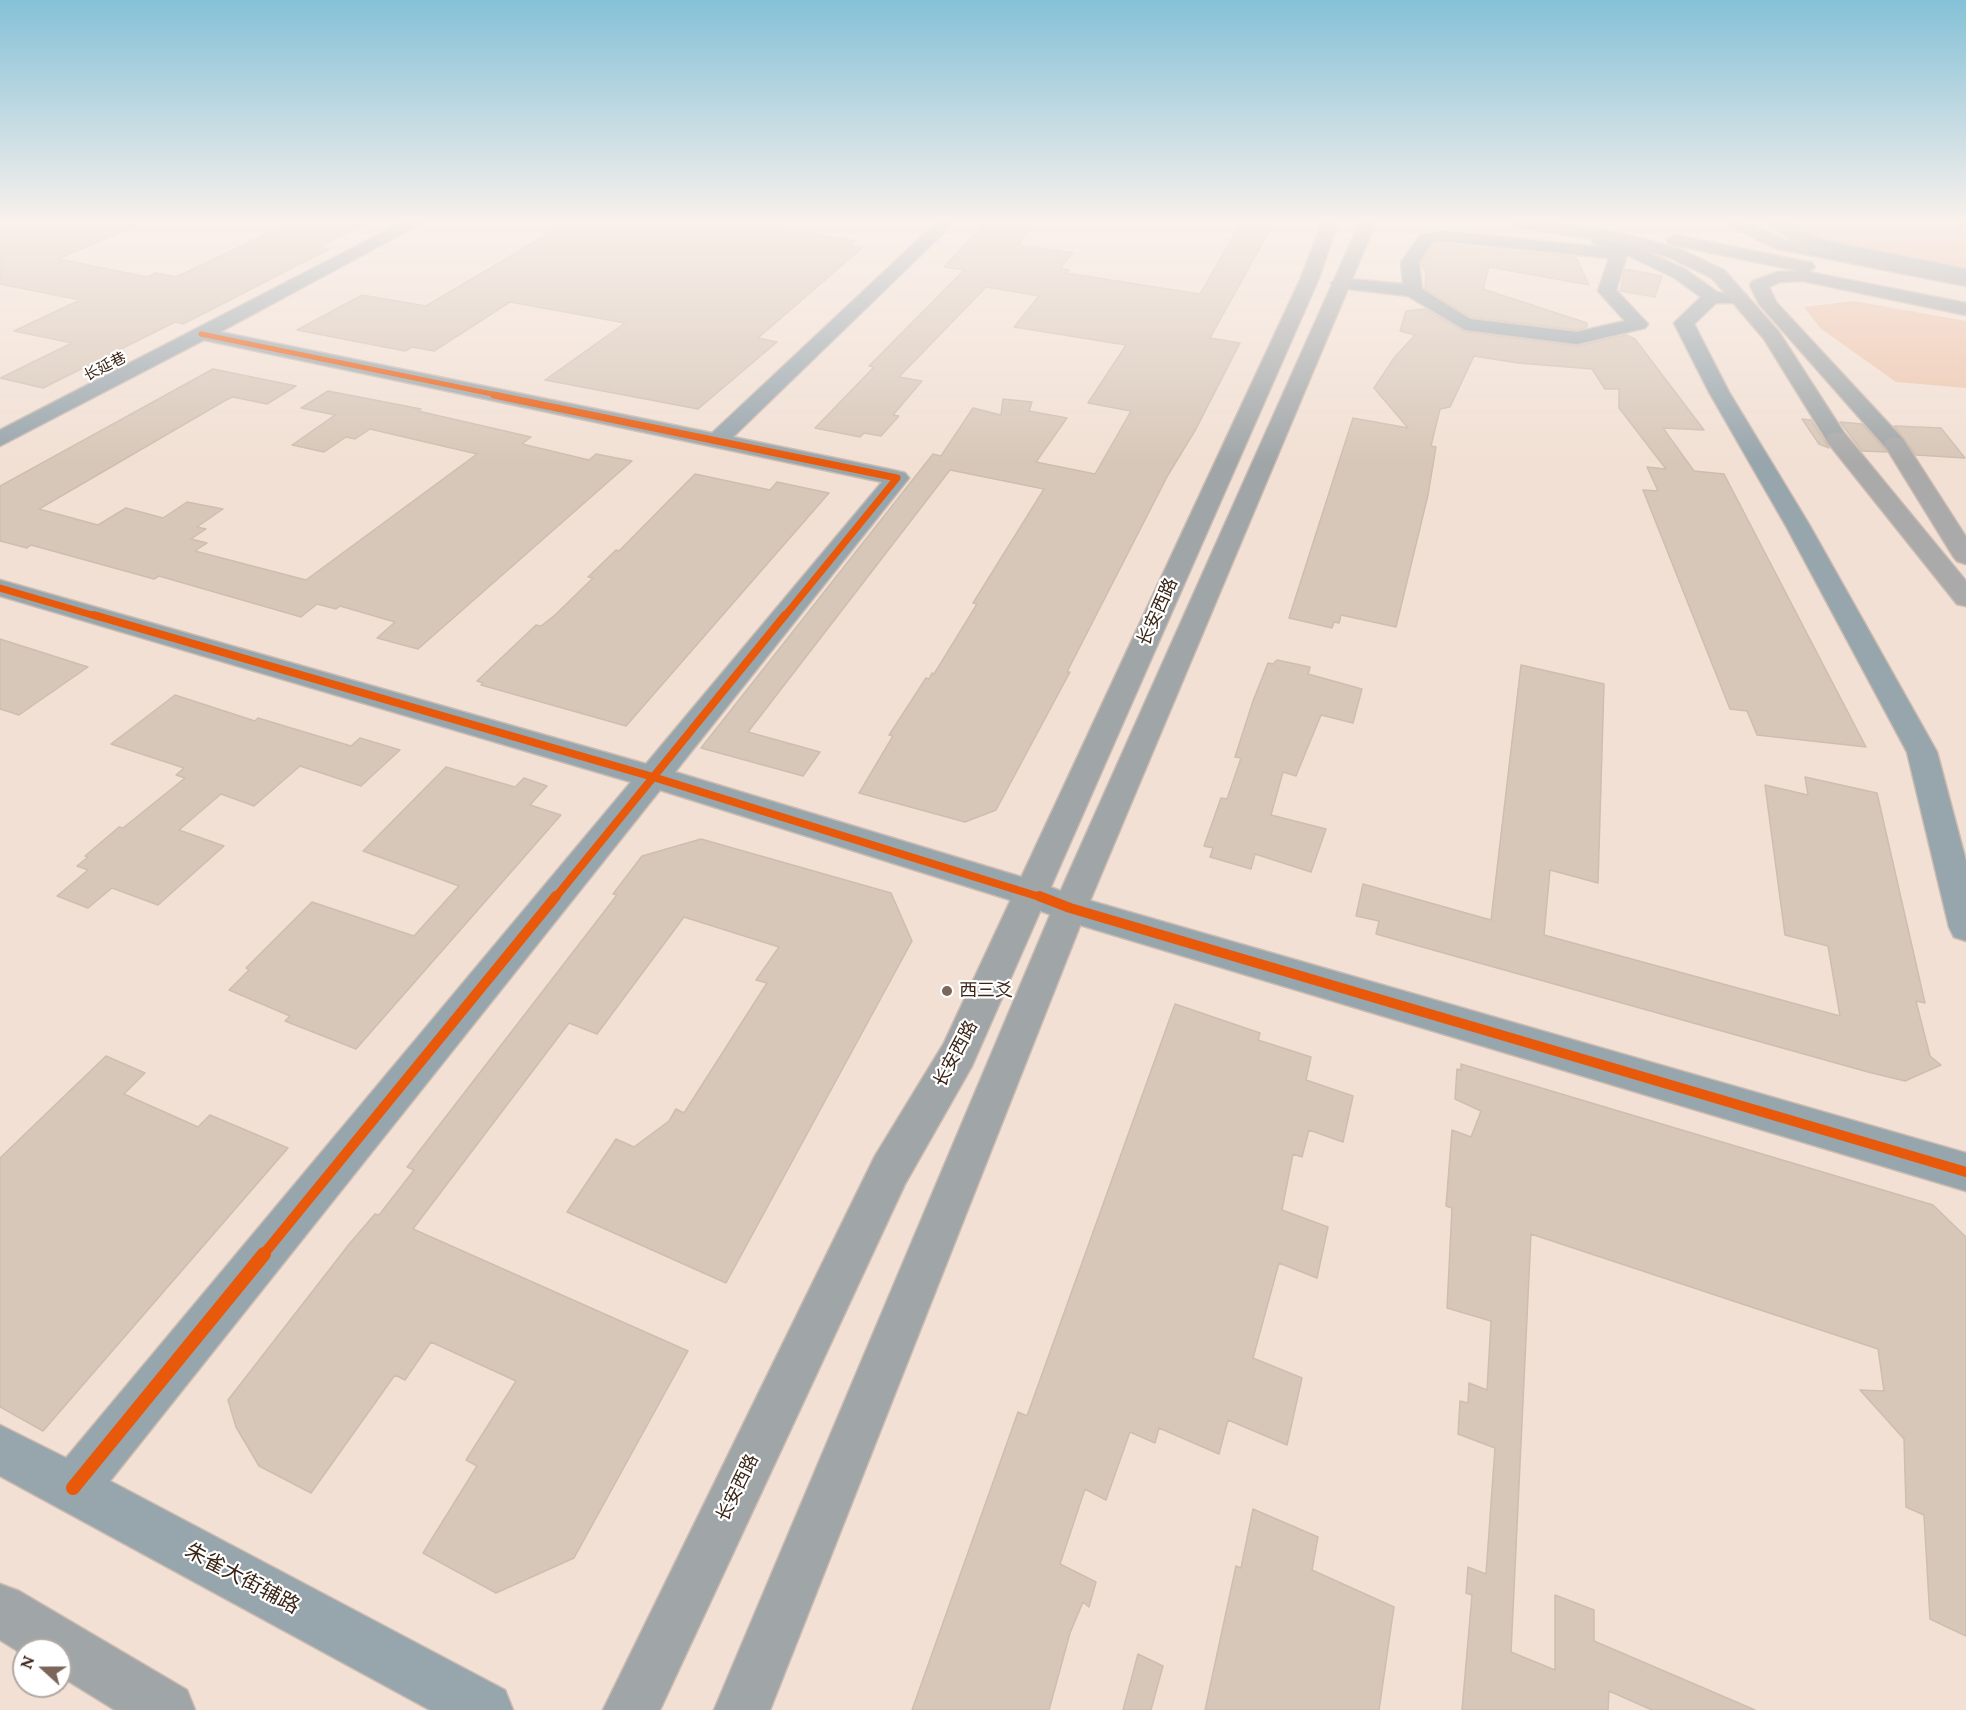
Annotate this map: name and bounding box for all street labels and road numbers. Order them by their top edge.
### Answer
street label: 长延巷 [81,349,129,385]
street label: 长安西路 [1133,575,1183,649]
street label: 长安西路 [930,1017,982,1091]
street label: 长安西路 [713,1451,763,1525]
street label: 朱雀大街辅路 [180,1538,304,1620]

